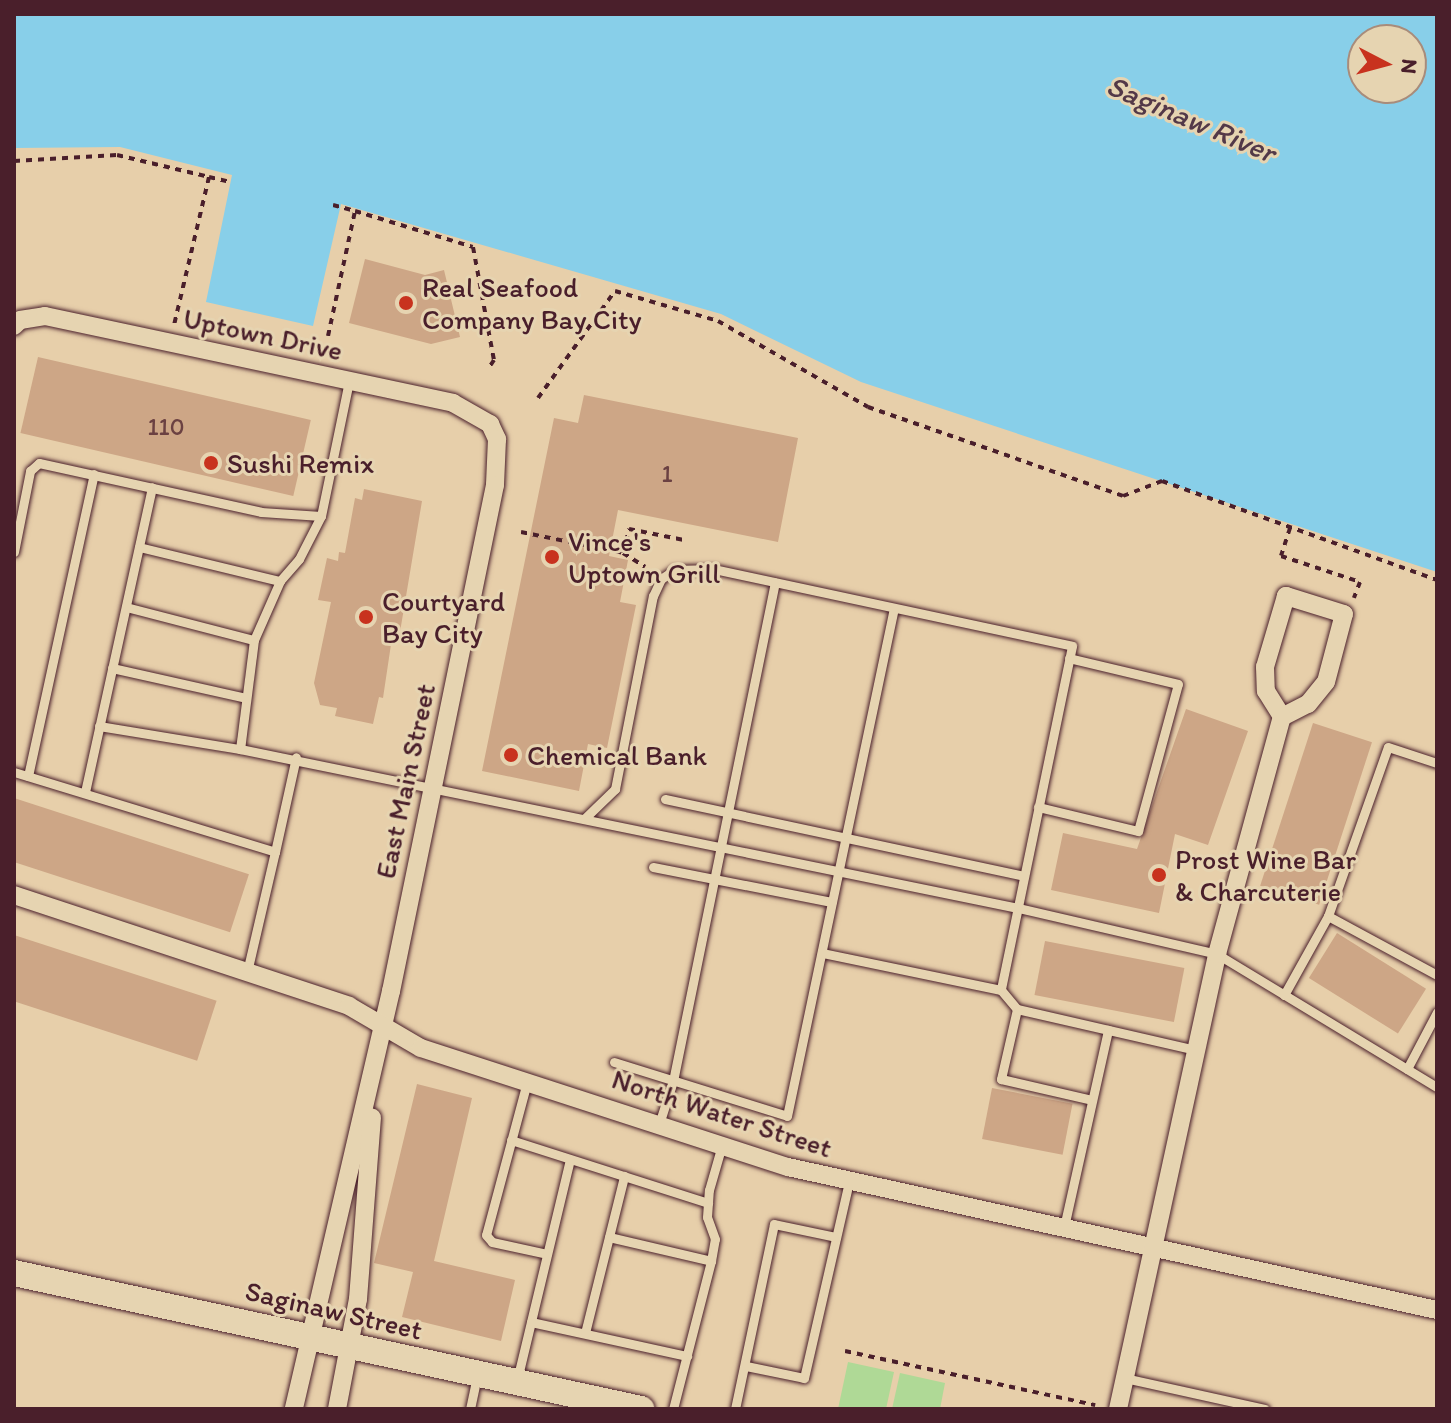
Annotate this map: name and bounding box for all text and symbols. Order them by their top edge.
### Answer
north arrow [1347,24,1427,104]
text: N [1395,58,1424,75]
water label: Saginaw River [1101,67,1281,171]
place label: Real Seafood Company Bay City [422,270,641,336]
marker: Real Seafood Company Bay City [397,294,415,312]
street label: Uptown Drive [180,301,346,367]
house number: 110 [147,413,185,441]
place label: Sushi Remix [227,446,372,480]
marker: Sushi Remix [202,454,220,472]
house number: 1 [661,460,673,488]
place label: Vince's Uptown Grill [568,524,721,590]
marker: Vince's Uptown Grill [543,548,561,566]
place label: Courtyard Bay City [382,584,505,650]
marker: Courtyard Bay City [357,608,375,626]
street label: East Main Street [368,680,442,882]
place label: Chemical Bank [527,738,708,772]
marker: Chemical Bank [502,746,520,764]
place label: Prost Wine Bar & Charcuterie [1175,842,1356,908]
marker: Prost Wine Bar & Charcuterie [1150,866,1168,884]
street label: North Water Street [608,1062,836,1164]
street label: Saginaw Street [242,1273,426,1347]

